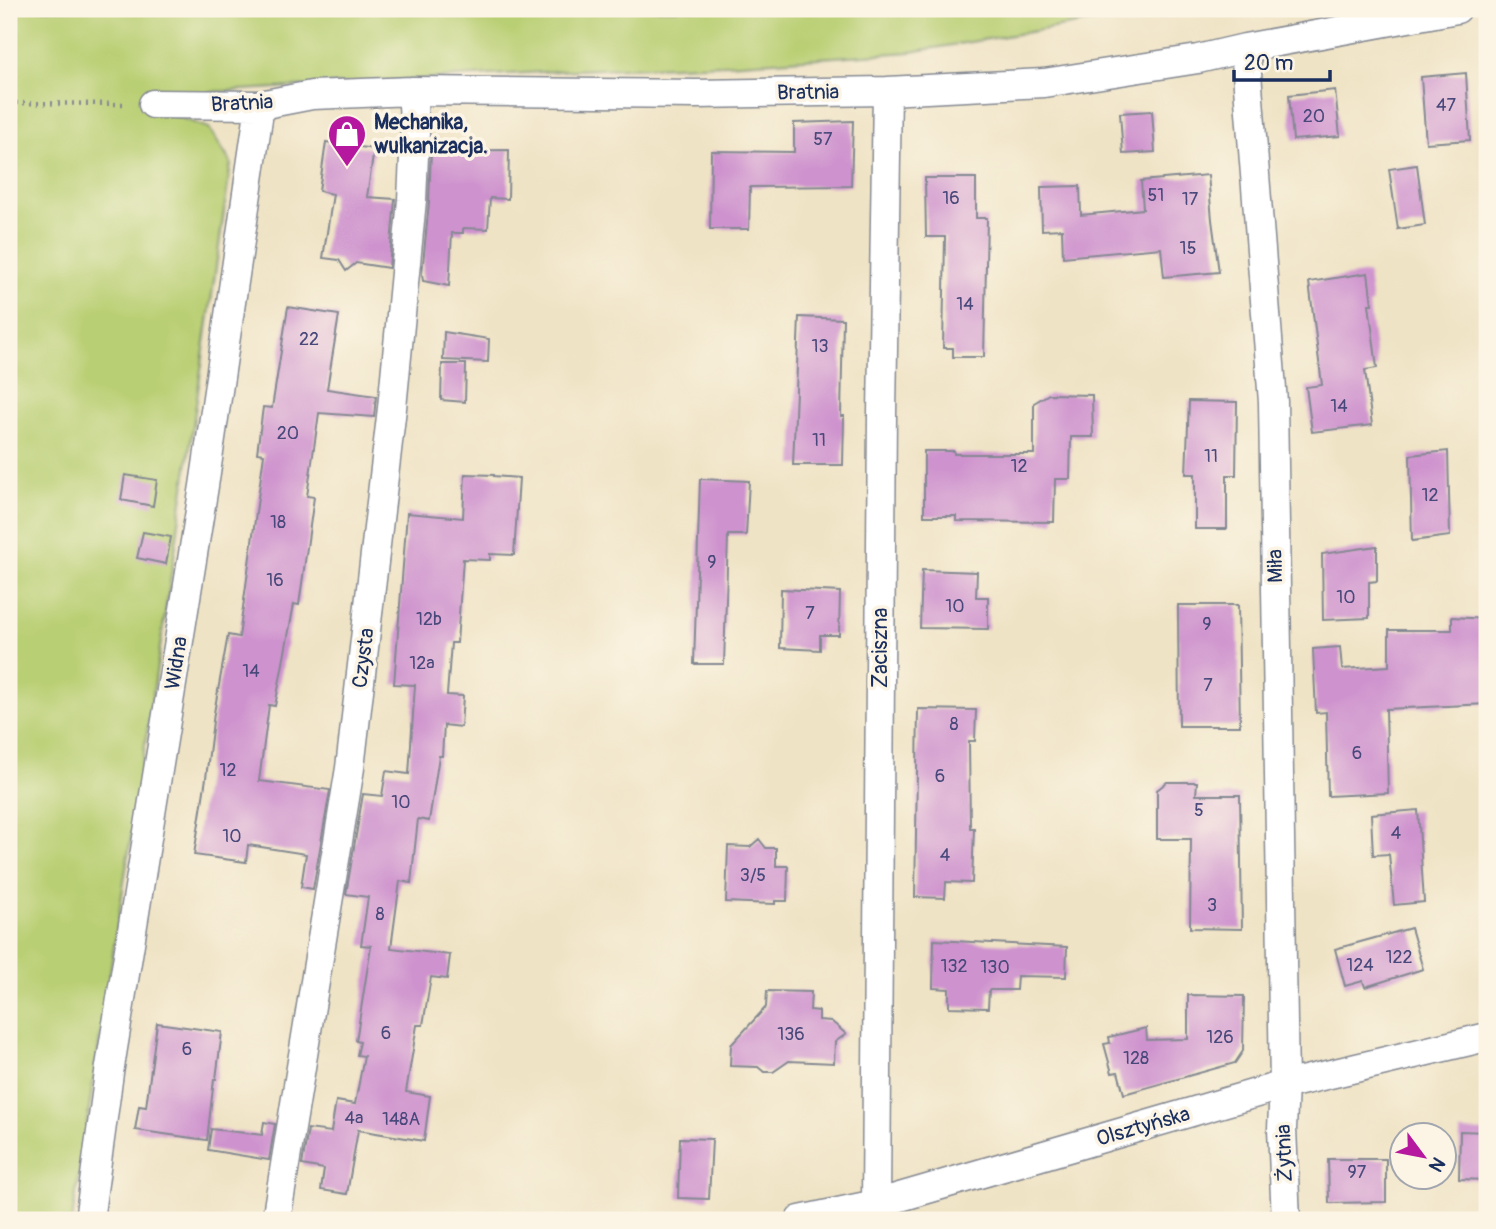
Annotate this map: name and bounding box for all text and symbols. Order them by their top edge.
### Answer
scale bar [1234,38,1330,82]
text: 20 m [1244,50,1293,77]
street label: Bratnia [777,78,839,107]
street label: Bratnia [210,88,274,119]
house number: 47 [1436,94,1456,117]
house number: 20 [1303,105,1325,128]
place label: Mechanika, wulkanizacja. [374,109,488,160]
shop icon: Mechanika, wulkanizacja. [326,113,368,168]
house number: 57 [813,128,833,151]
house number: 51 [1148,184,1164,207]
house number: 16 [942,187,960,210]
house number: 17 [1182,188,1199,211]
house number: 15 [1180,237,1196,260]
house number: 14 [956,293,974,316]
house number: 22 [299,328,319,351]
house number: 13 [811,335,829,358]
house number: 14 [1330,395,1348,418]
house number: 20 [277,422,299,445]
house number: 11 [812,429,826,452]
house number: 11 [1204,445,1218,468]
house number: 12 [1010,455,1028,478]
house number: 12 [1421,484,1439,507]
house number: 18 [270,511,286,534]
street label: Miła [1262,549,1289,583]
house number: 9 [707,551,717,574]
house number: 16 [266,569,284,592]
house number: 10 [1336,586,1356,609]
house number: 10 [945,595,965,618]
house number: 7 [805,602,815,625]
house number: 12b [416,608,442,631]
street label: Zaciszna [867,608,894,688]
house number: 9 [1202,613,1212,636]
street label: Czysta [346,626,381,690]
street label: Widna [159,634,194,692]
house number: 12a [409,652,435,675]
house number: 14 [242,660,260,683]
house number: 7 [1203,674,1213,697]
house number: 8 [949,713,959,736]
house number: 6 [1352,742,1362,765]
house number: 12 [219,759,237,782]
house number: 6 [935,765,945,788]
house number: 10 [391,791,411,814]
house number: 5 [1194,799,1204,822]
house number: 4 [1391,822,1402,845]
house number: 10 [222,825,242,848]
house number: 4 [940,844,951,867]
house number: 3/5 [740,864,766,887]
house number: 3 [1207,894,1217,917]
house number: 8 [375,903,385,926]
house number: 122 [1385,946,1413,969]
house number: 124 [1346,954,1374,977]
house number: 132 [940,955,968,978]
house number: 130 [980,956,1010,979]
house number: 6 [381,1022,391,1045]
house number: 136 [777,1023,805,1046]
house number: 126 [1206,1026,1234,1049]
house number: 6 [182,1038,192,1061]
house number: 128 [1123,1047,1149,1070]
street label: Olsztyńska [1093,1100,1193,1153]
house number: 4a [345,1107,363,1130]
house number: 148A [382,1108,420,1131]
north arrow [1388,1120,1458,1190]
street label: Żytnia [1270,1124,1299,1182]
text: N [1423,1153,1450,1176]
house number: 97 [1348,1161,1367,1184]

